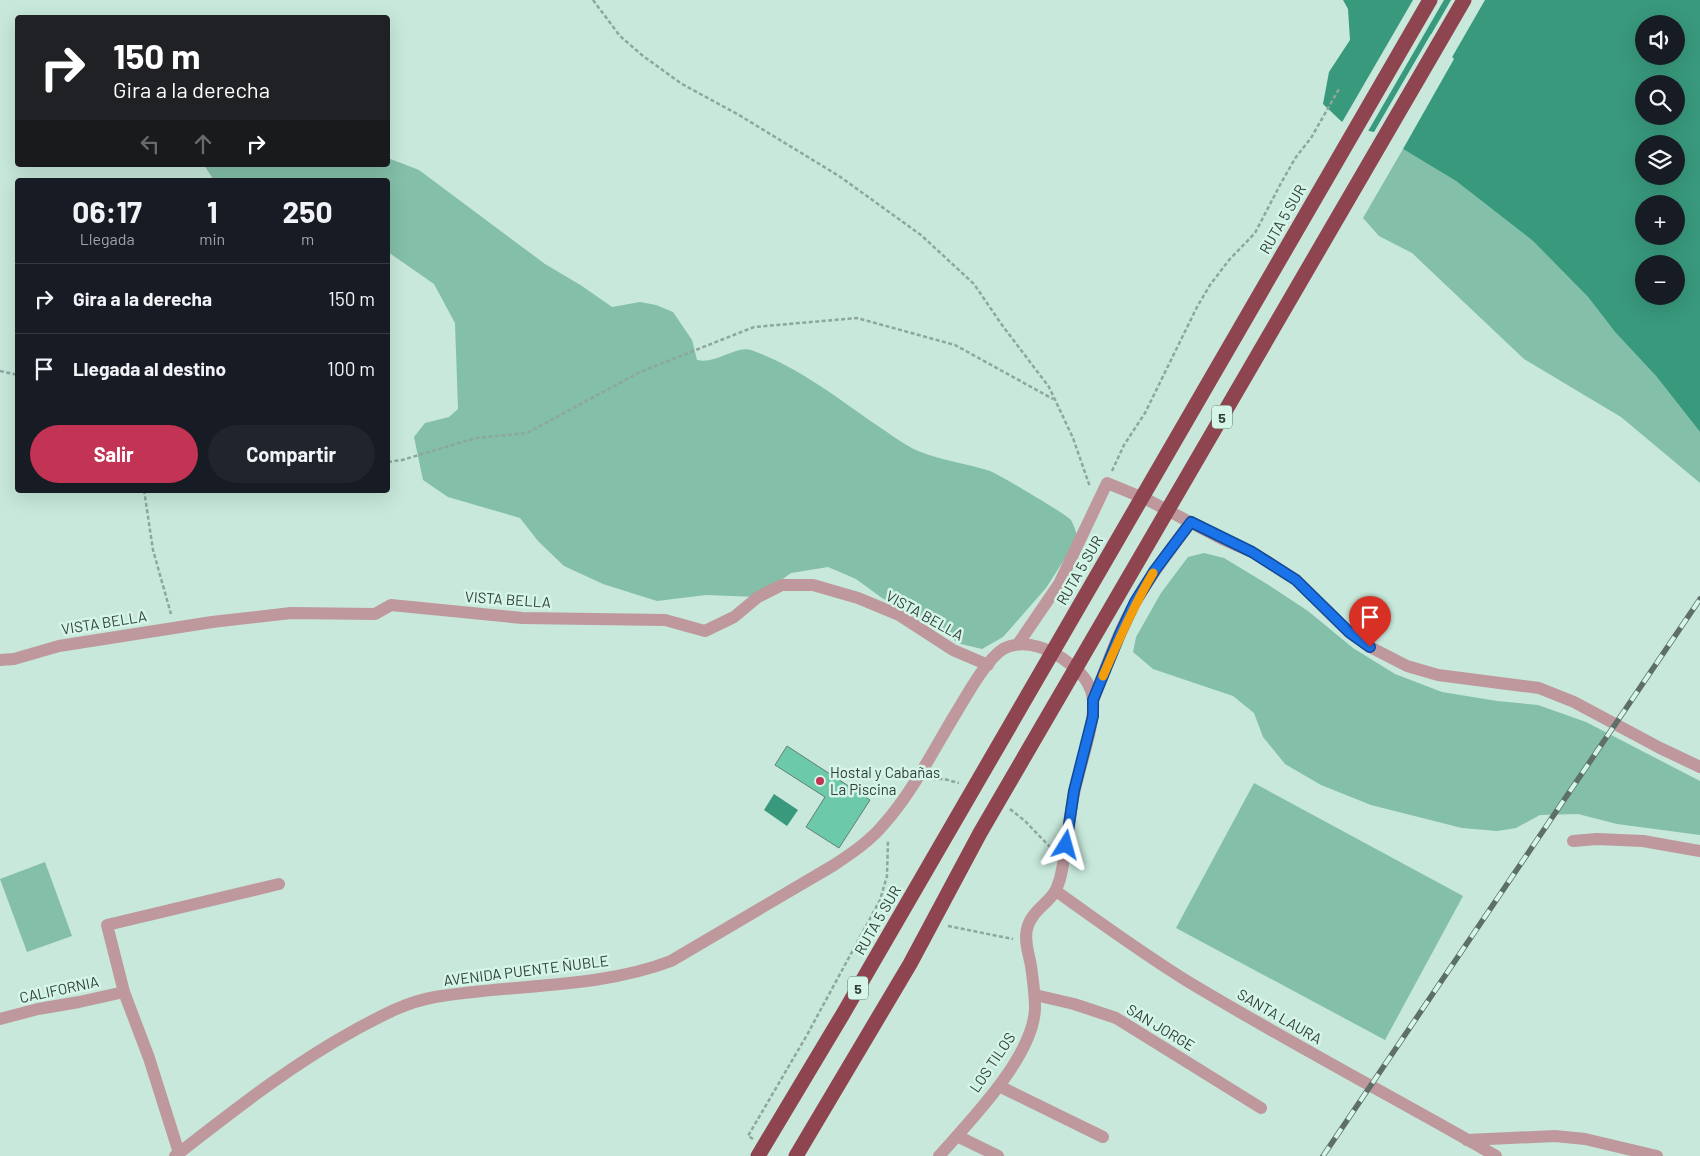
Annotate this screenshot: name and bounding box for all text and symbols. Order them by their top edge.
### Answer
map controls [1635,15,1685,305]
button: sound [1635,15,1685,65]
text: 150 m [113,34,200,76]
icon: right [30,35,95,100]
button: search [1635,75,1685,125]
text: Gira a la derecha [113,76,270,102]
icon: left [136,130,164,158]
icon: ahead [189,130,217,158]
icon: right [242,130,270,158]
button: layers [1635,135,1685,185]
street label: RUTA 5 SUR [1255,181,1309,257]
text: 06:17 [72,193,142,229]
text: 1 [207,193,218,229]
text: 250 [283,193,333,229]
button: + [1635,195,1685,245]
text: Llegada [80,229,135,248]
text: min [199,229,225,248]
text: m [301,229,314,248]
button: − [1635,255,1685,305]
icon: right [30,285,58,313]
text: Gira a la derecha [73,287,212,310]
text: 150 m [328,287,375,310]
icon: arrive [30,355,58,383]
text: Llegada al destino [73,357,226,380]
text: 100 m [327,357,375,380]
road number: 5 [1212,406,1232,428]
button: Salir [30,425,198,483]
button: Compartir [208,425,375,483]
street label: RUTA 5 SUR [1052,532,1106,608]
street label: VISTA BELLA [883,586,967,644]
street label: VISTA BELLA [464,587,552,611]
pin [1349,596,1391,647]
icon: arrive [1356,603,1384,631]
street label: VISTA BELLA [60,606,148,638]
place label: Hostal y Cabañas La Piscina [830,763,940,798]
marker: Hostal y Cabañas La Piscina [814,775,826,787]
position arrow [1039,818,1091,870]
street label: RUTA 5 SUR [850,882,904,958]
street label: AVENIDA PUENTE ÑUBLE [442,951,610,989]
street label: CALIFORNIA [18,972,100,1006]
road number: 5 [848,976,868,1000]
street label: SANTA LAURA [1235,985,1325,1047]
street label: SAN JORGE [1124,1000,1198,1054]
street label: LOS TILOS [965,1029,1019,1095]

